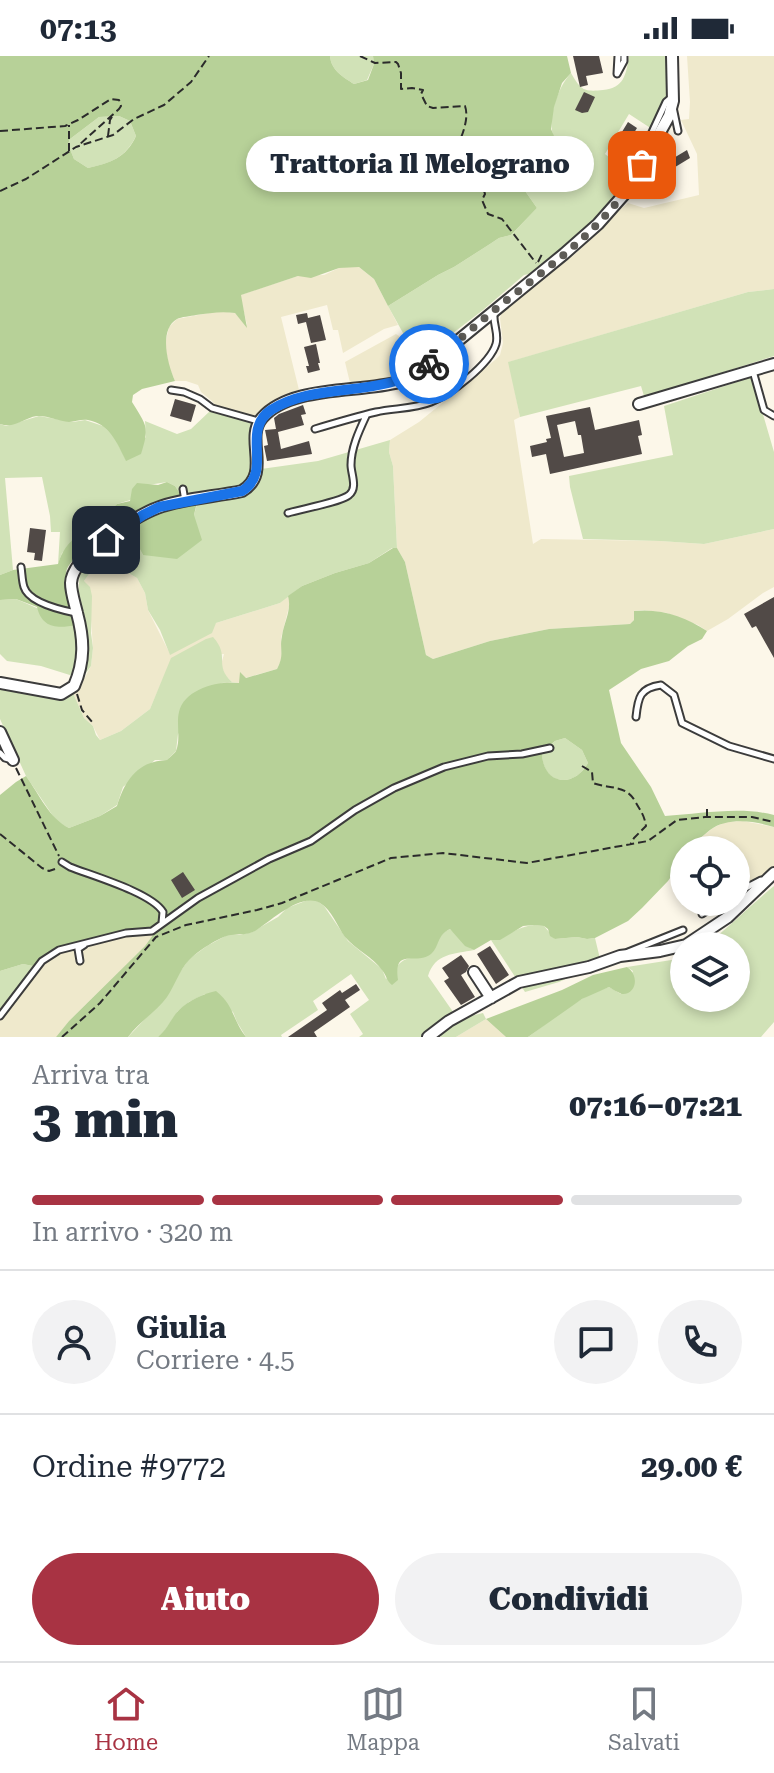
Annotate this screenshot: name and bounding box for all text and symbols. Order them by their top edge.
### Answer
text: 07:13 [40,11,117,46]
pin [608,131,676,199]
callout: Trattoria Il Melograno [246,137,594,193]
icon: bag [620,143,664,187]
text: Trattoria Il Melograno [270,149,570,179]
courier [389,324,469,404]
icon: bike [407,342,451,386]
pin [72,506,140,574]
icon: home [84,518,128,562]
map controls [670,836,750,1012]
button: locate [670,836,750,916]
button: layers [670,932,750,1012]
text: Arriva tra [32,1060,149,1090]
text: 07:16–07:21 [569,1088,742,1123]
text: 3 min [32,1089,178,1150]
text: In arrivo · 320 m [32,1217,233,1247]
button: person [32,1300,116,1384]
button: chat [554,1300,638,1384]
button: phone [658,1300,742,1384]
text: Giulia [136,1310,226,1345]
text: Corriere · 4.5 [136,1345,295,1375]
text: Ordine #9772 [32,1449,226,1484]
text: 29.00 € [641,1449,742,1484]
button: Aiuto [32,1553,379,1645]
button: Condividi [395,1553,742,1645]
tab: Home [94,1682,158,1755]
tab: Mappa [346,1682,420,1755]
tab: Salvati [608,1682,680,1755]

